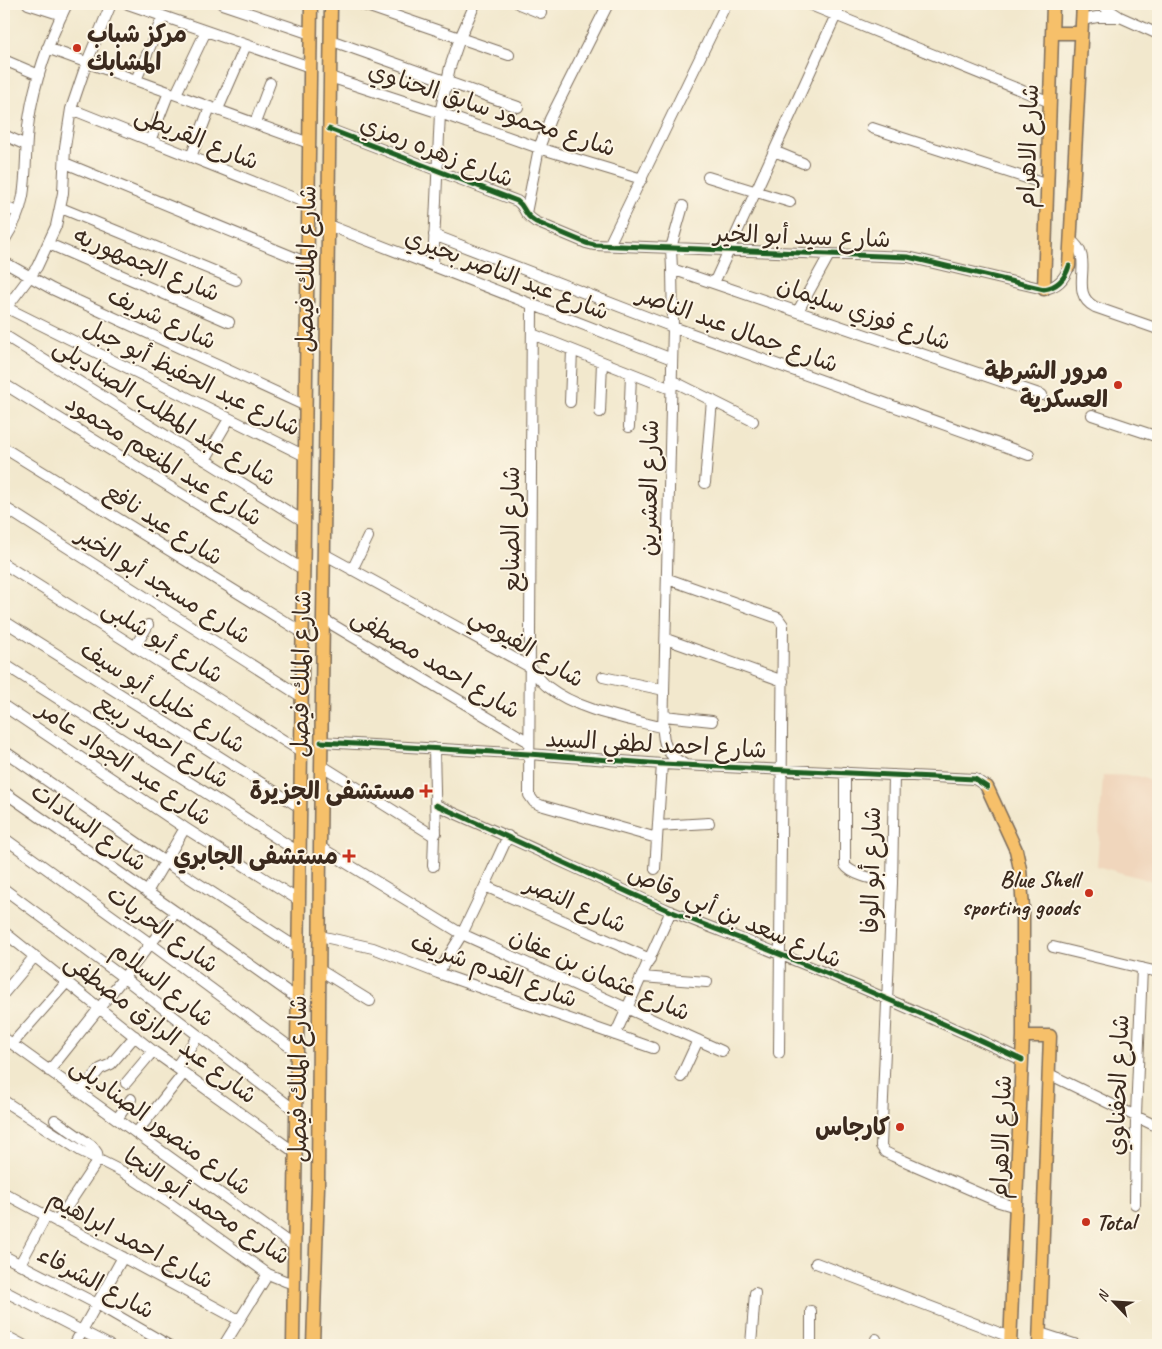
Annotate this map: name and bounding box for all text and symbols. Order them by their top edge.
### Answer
place label: مركز شباب المشابك [87,19,187,77]
marker: مركز شباب المشابك [71,42,83,54]
street label: شارع محمود سابق الحناوي [364,55,620,165]
street label: شارع الاهرام [1011,83,1049,209]
street label: شارع القريطى [130,100,263,178]
street label: شارع زهره رمزي [355,108,518,196]
street label: شارع الملك فيصل [290,185,324,353]
street label: شارع سيد أبو الخير [711,218,891,256]
street label: شارع الجمهوريه [69,220,225,310]
street label: شارع عبد الناصر بحيري [400,221,613,329]
street label: شارع فوزي سليمان [772,269,955,359]
street label: شارع جمال عبد الناصر [631,278,843,381]
street label: شارع شريف [102,280,221,358]
street label: شارع عبد الحفيظ أبو جبل [78,311,305,444]
street label: شارع عبد المطلب الصناديلى [47,331,282,495]
place label: مرور الشرطة العسكرية [984,356,1108,414]
marker: مرور الشرطة العسكرية [1112,379,1124,391]
street label: شارع عبد المنعم محمود [58,387,268,535]
street label: شارع العشرين [633,419,667,557]
street label: شارع الصنايع [496,466,528,592]
street label: شارع عيد نافع [98,476,229,574]
street label: شارع مسجد أبو الخير [69,518,257,652]
street label: شارع الملك فيصل [285,590,319,758]
street label: شارع أبو شلبى [96,592,229,692]
street label: شارع الفيومي [461,600,590,699]
street label: شارع احمد مصطفى [345,601,526,727]
street label: شارع خليل أبو سيف [74,634,251,762]
street label: شارع احمد ربيع [90,687,235,797]
street label: شارع عبد الجواد عامر [29,692,218,834]
street label: شارع احمد لطفي السيد [544,723,767,771]
street label: شارع السادات [24,776,153,880]
place label: مستشفى الجزيرة [250,776,415,806]
marker: مستشفى الجزيرة [419,784,433,798]
street label: شارع أبو الوفا [855,806,889,934]
place label: مستشفى الجابري [173,841,338,874]
marker: مستشفى الجابري [342,849,356,863]
street label: شارع سعد بن أبي وقاص [621,857,846,980]
place label: Blue Shell sporting goods [962,864,1084,922]
street label: شارع النصر [518,868,631,941]
street label: شارع الحريات [100,878,225,981]
marker: Blue Shell sporting goods [1083,887,1095,899]
street label: شارع عثمان بن عفان [504,921,695,1029]
street label: شارع القدم شريف [405,926,581,1017]
street label: شارع السلام [104,935,220,1036]
street label: شارع عبد الرازق مصطفى [58,946,263,1112]
street label: شارع الملك فيصل [283,995,315,1163]
street label: شارع الحفناوي [1101,1014,1137,1156]
street label: شارع منصور الصناديلى [63,1050,257,1203]
street label: شارع الاهرام [984,1074,1022,1200]
place label: كارجاس [815,1112,890,1142]
marker: كارجاس [894,1121,906,1133]
street label: شارع محمد أبو النجا [117,1141,296,1273]
street label: شارع احمد ابراهيم [42,1183,219,1298]
place label: Total [1096,1207,1140,1237]
marker: Total [1080,1216,1092,1228]
street label: شارع الشرفاء [31,1239,160,1327]
north arrow [1090,1276,1140,1326]
text: N [1093,1287,1113,1304]

